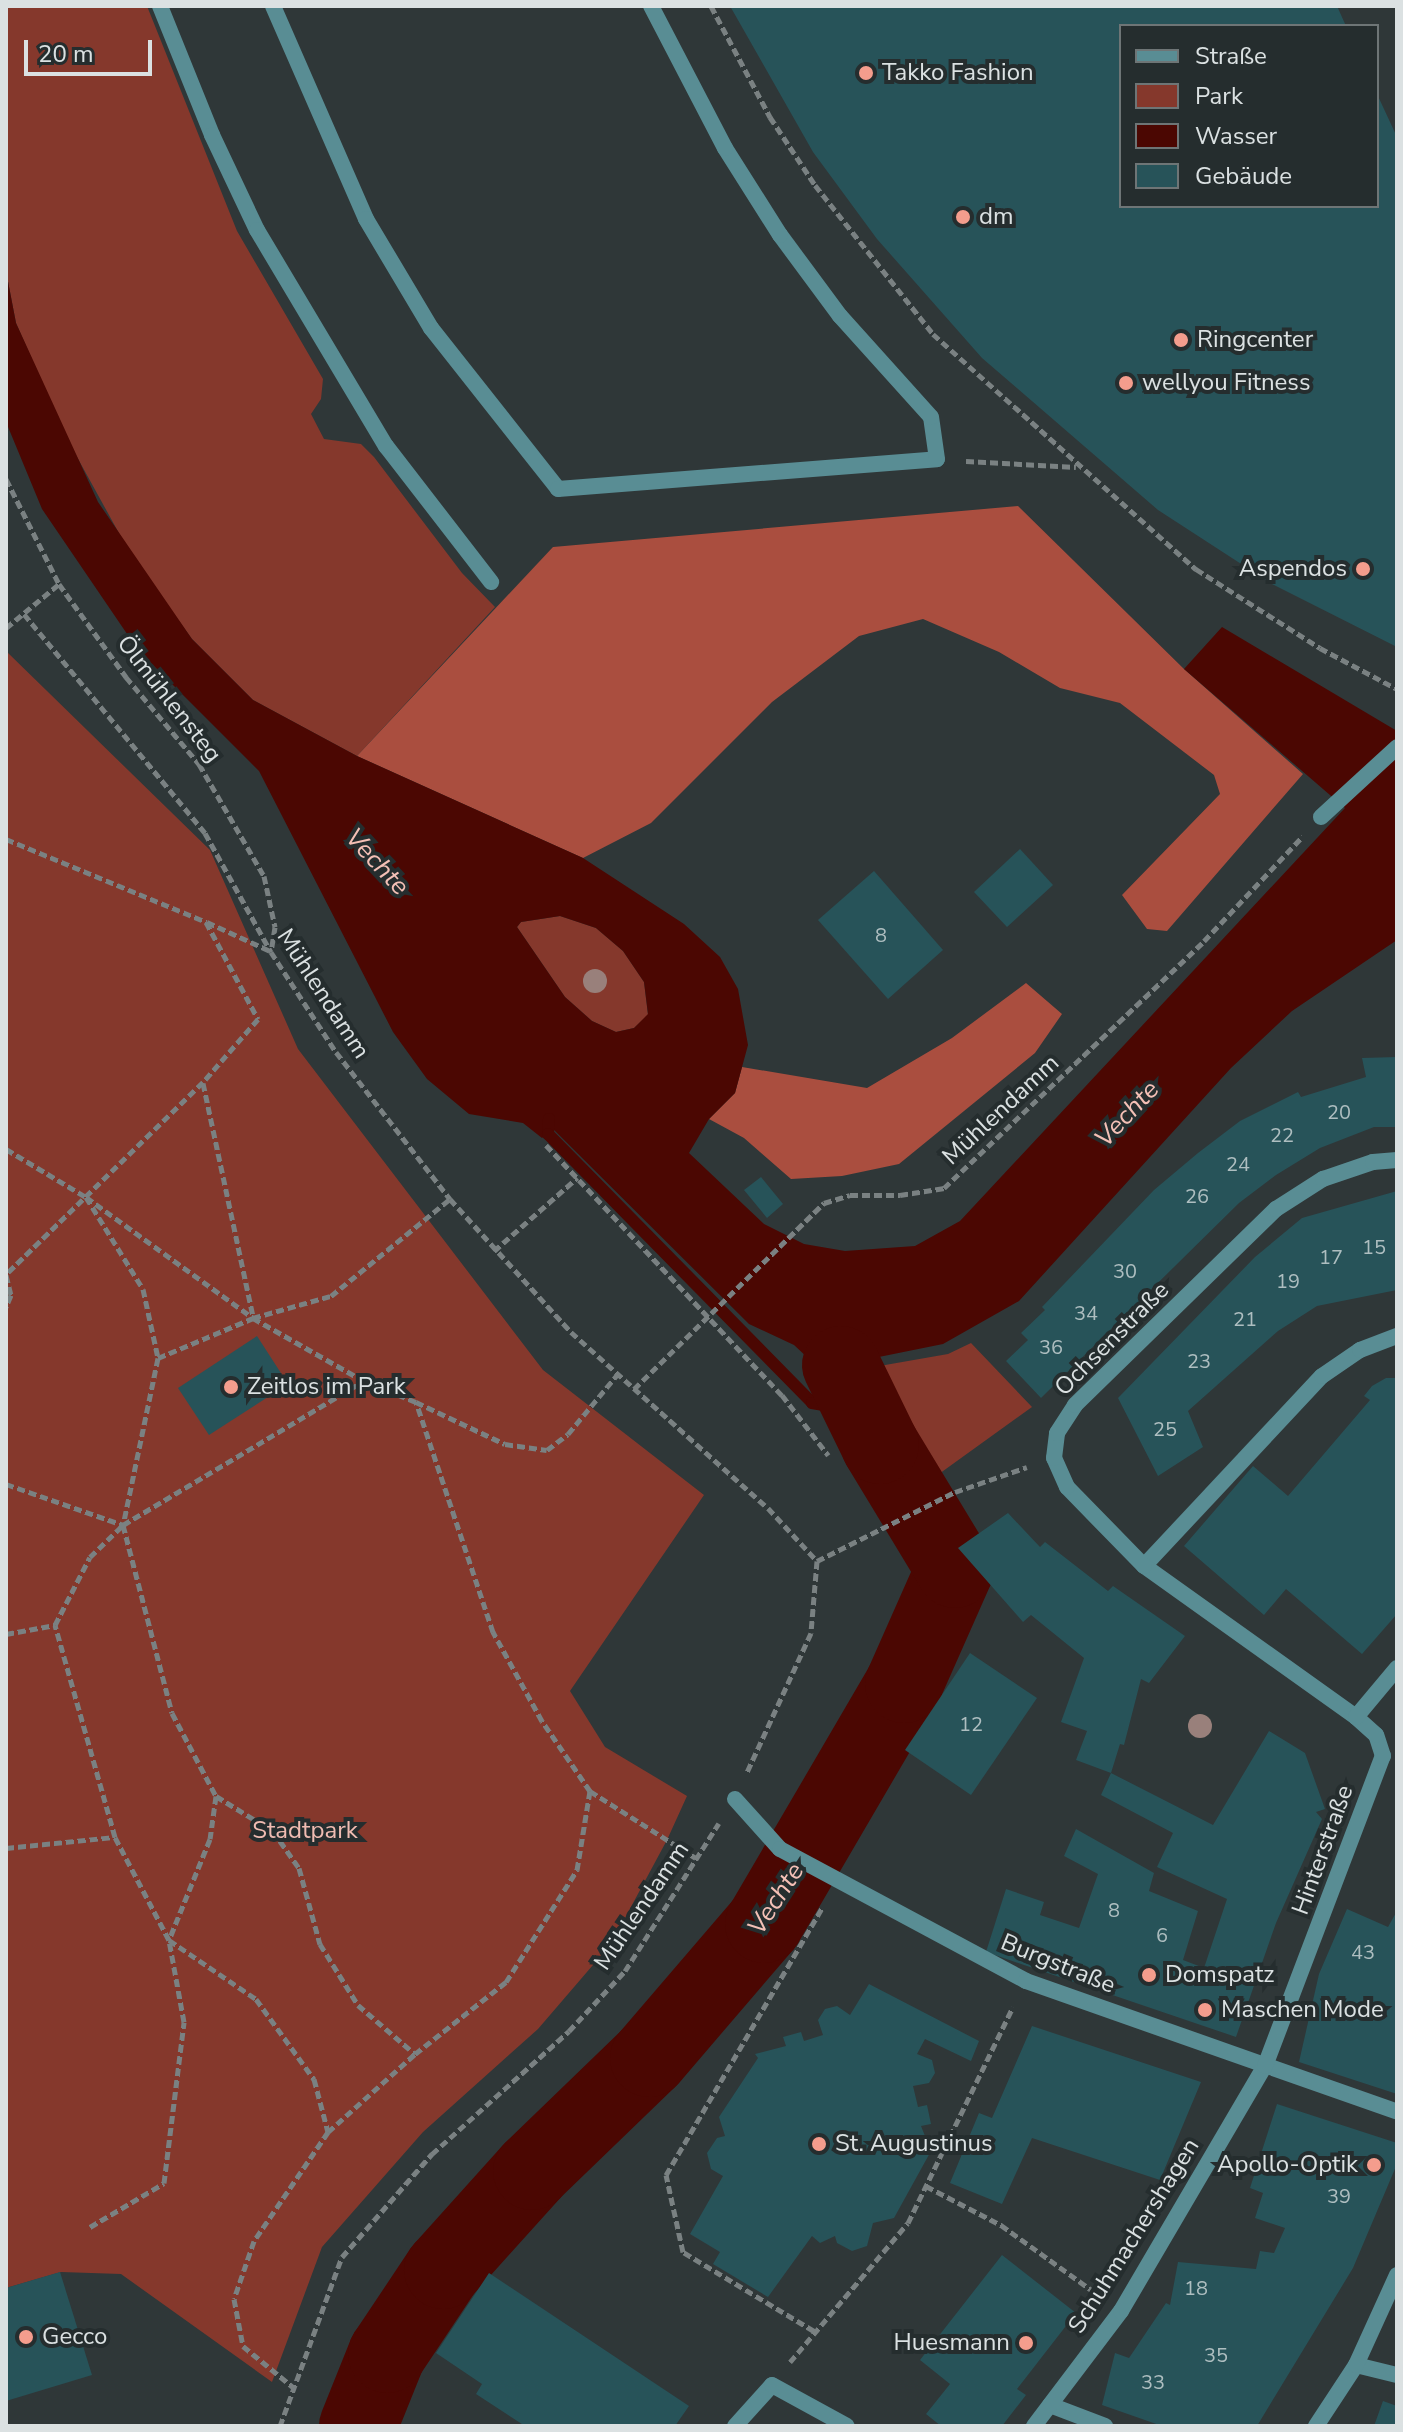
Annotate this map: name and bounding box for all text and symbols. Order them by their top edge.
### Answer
scale bar [28,24,156,74]
legend [1119,24,1379,208]
text: 20 m [38,38,94,70]
text: Straße [1195,40,1267,72]
place label: Takko Fashion [882,59,1034,87]
marker: Takko Fashion [857,64,875,82]
text: Park [1195,80,1243,112]
text: Wasser [1195,120,1277,152]
text: Gebäude [1195,160,1292,192]
place label: dm [979,203,1014,231]
marker: dm [954,208,972,226]
place label: Ringcenter [1197,326,1313,354]
marker: Ringcenter [1172,331,1190,349]
place label: wellyou Fitness [1142,369,1310,397]
marker: wellyou Fitness [1117,374,1135,392]
place label: Aspendos [1239,555,1347,583]
marker: Aspendos [1354,560,1372,578]
street label: Ölmühlensteg [111,630,227,768]
water label: Vechte [338,822,416,902]
house number: 8 [875,923,887,947]
street label: Mühlendamm [270,924,376,1064]
street label: Mühlendamm [937,1049,1065,1171]
water label: Vechte [1088,1074,1166,1154]
house number: 20 [1327,1100,1351,1124]
house number: 22 [1270,1123,1294,1147]
house number: 24 [1226,1152,1250,1176]
house number: 26 [1185,1184,1209,1208]
house number: 15 [1362,1235,1386,1259]
house number: 17 [1319,1245,1343,1269]
house number: 30 [1113,1259,1137,1283]
house number: 19 [1276,1269,1300,1293]
street label: Ochsenstraße [1049,1276,1175,1402]
house number: 34 [1074,1301,1098,1325]
house number: 21 [1233,1307,1257,1331]
house number: 36 [1039,1335,1063,1359]
house number: 23 [1187,1349,1211,1373]
place label: Zeitlos im Park [247,1373,406,1401]
marker: Zeitlos im Park [222,1378,240,1396]
house number: 25 [1153,1417,1177,1441]
house number: 12 [959,1712,983,1736]
street label: Hinterstraße [1286,1781,1360,1919]
park label: Stadtpark [252,1817,358,1845]
street label: Mühlendamm [588,1836,696,1976]
water label: Vechte [741,1857,811,1941]
house number: 8 [1108,1898,1120,1922]
house number: 6 [1156,1923,1168,1947]
street label: Burgstraße [997,1928,1119,2000]
house number: 43 [1351,1940,1375,1964]
place label: Domspatz [1165,1961,1274,1989]
marker: Domspatz [1140,1966,1158,1984]
place label: Maschen Mode [1221,1996,1384,2024]
marker: Maschen Mode [1196,2001,1214,2019]
place label: St. Augustinus [835,2130,993,2158]
street label: Schuhmachershagen [1062,2133,1206,2339]
marker: St. Augustinus [810,2135,828,2153]
place label: Apollo-Optik [1217,2151,1358,2179]
marker: Apollo-Optik [1365,2156,1383,2174]
house number: 39 [1327,2184,1351,2208]
house number: 18 [1184,2276,1208,2300]
place label: Gecco [42,2323,107,2351]
marker: Gecco [17,2328,35,2346]
place label: Huesmann [893,2329,1010,2357]
marker: Huesmann [1017,2334,1035,2352]
house number: 35 [1204,2343,1228,2367]
house number: 33 [1141,2370,1165,2394]

